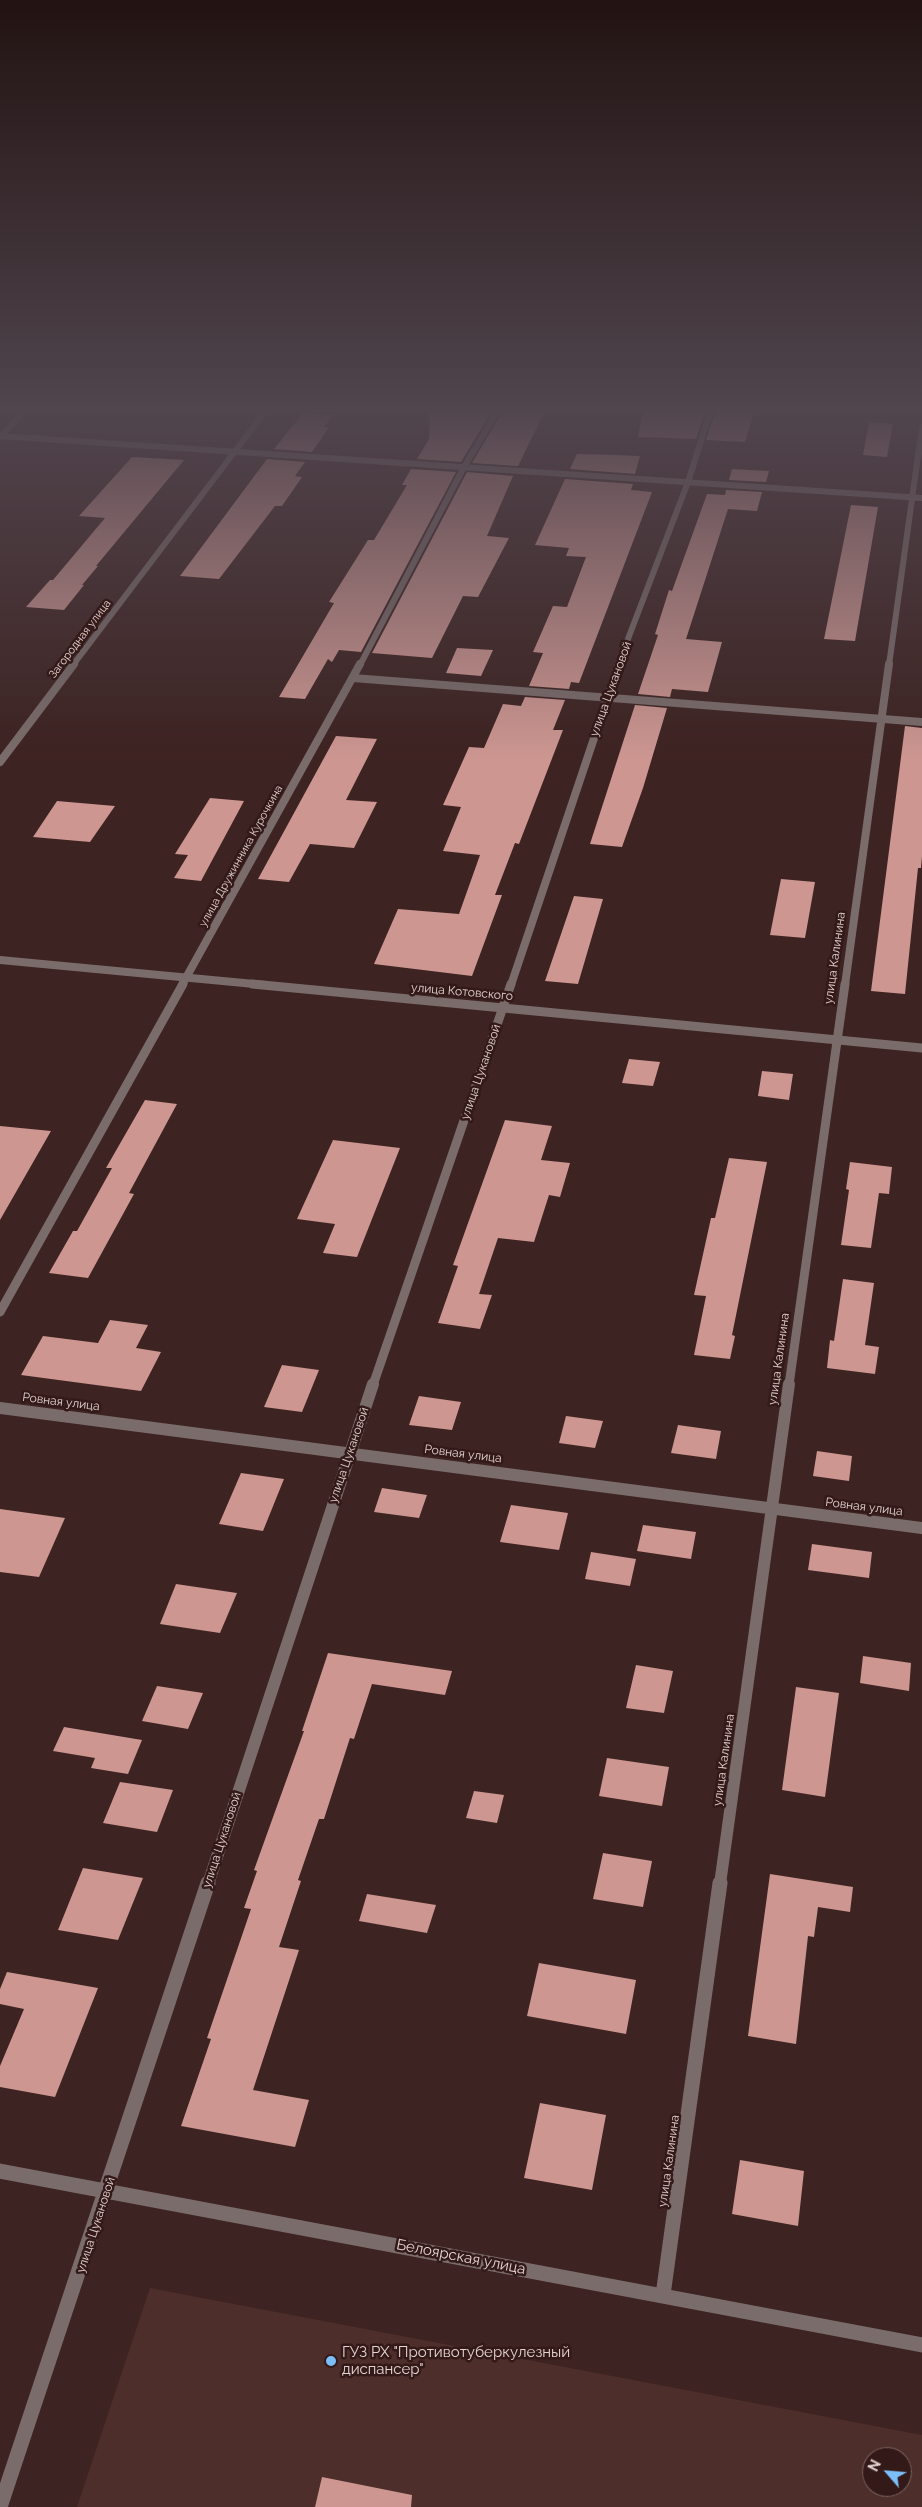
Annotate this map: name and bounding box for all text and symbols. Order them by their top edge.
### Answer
street label: Загородная улица [46,597,114,681]
street label: улица Цукановой [587,640,635,738]
street label: улица Дружинника Курочкина [196,783,286,929]
street label: улица Калинина [821,911,849,1005]
street label: улица Котовского [410,980,514,1004]
street label: улица Цукановой [458,1022,504,1122]
street label: улица Калинина [765,1312,793,1406]
street label: Ровная улица [22,1390,100,1414]
street label: улица Цукановой [326,1405,372,1505]
street label: Ровная улица [424,1442,502,1466]
street label: Ровная улица [825,1495,903,1519]
street label: улица Калинина [710,1713,738,1807]
street label: улица Цукановой [200,1790,244,1890]
street label: улица Калинина [655,2114,683,2208]
street label: улица Цукановой [74,2175,118,2275]
street label: Белоярская улица [395,2236,527,2278]
place label: ГУЗ РХ "Противотуберкулезный диспансер" [342,2343,570,2378]
marker: ГУЗ РХ "Противотуберкулезный диспансер" [324,2354,338,2368]
north arrow [862,2447,912,2497]
text: N [865,2457,884,2474]

